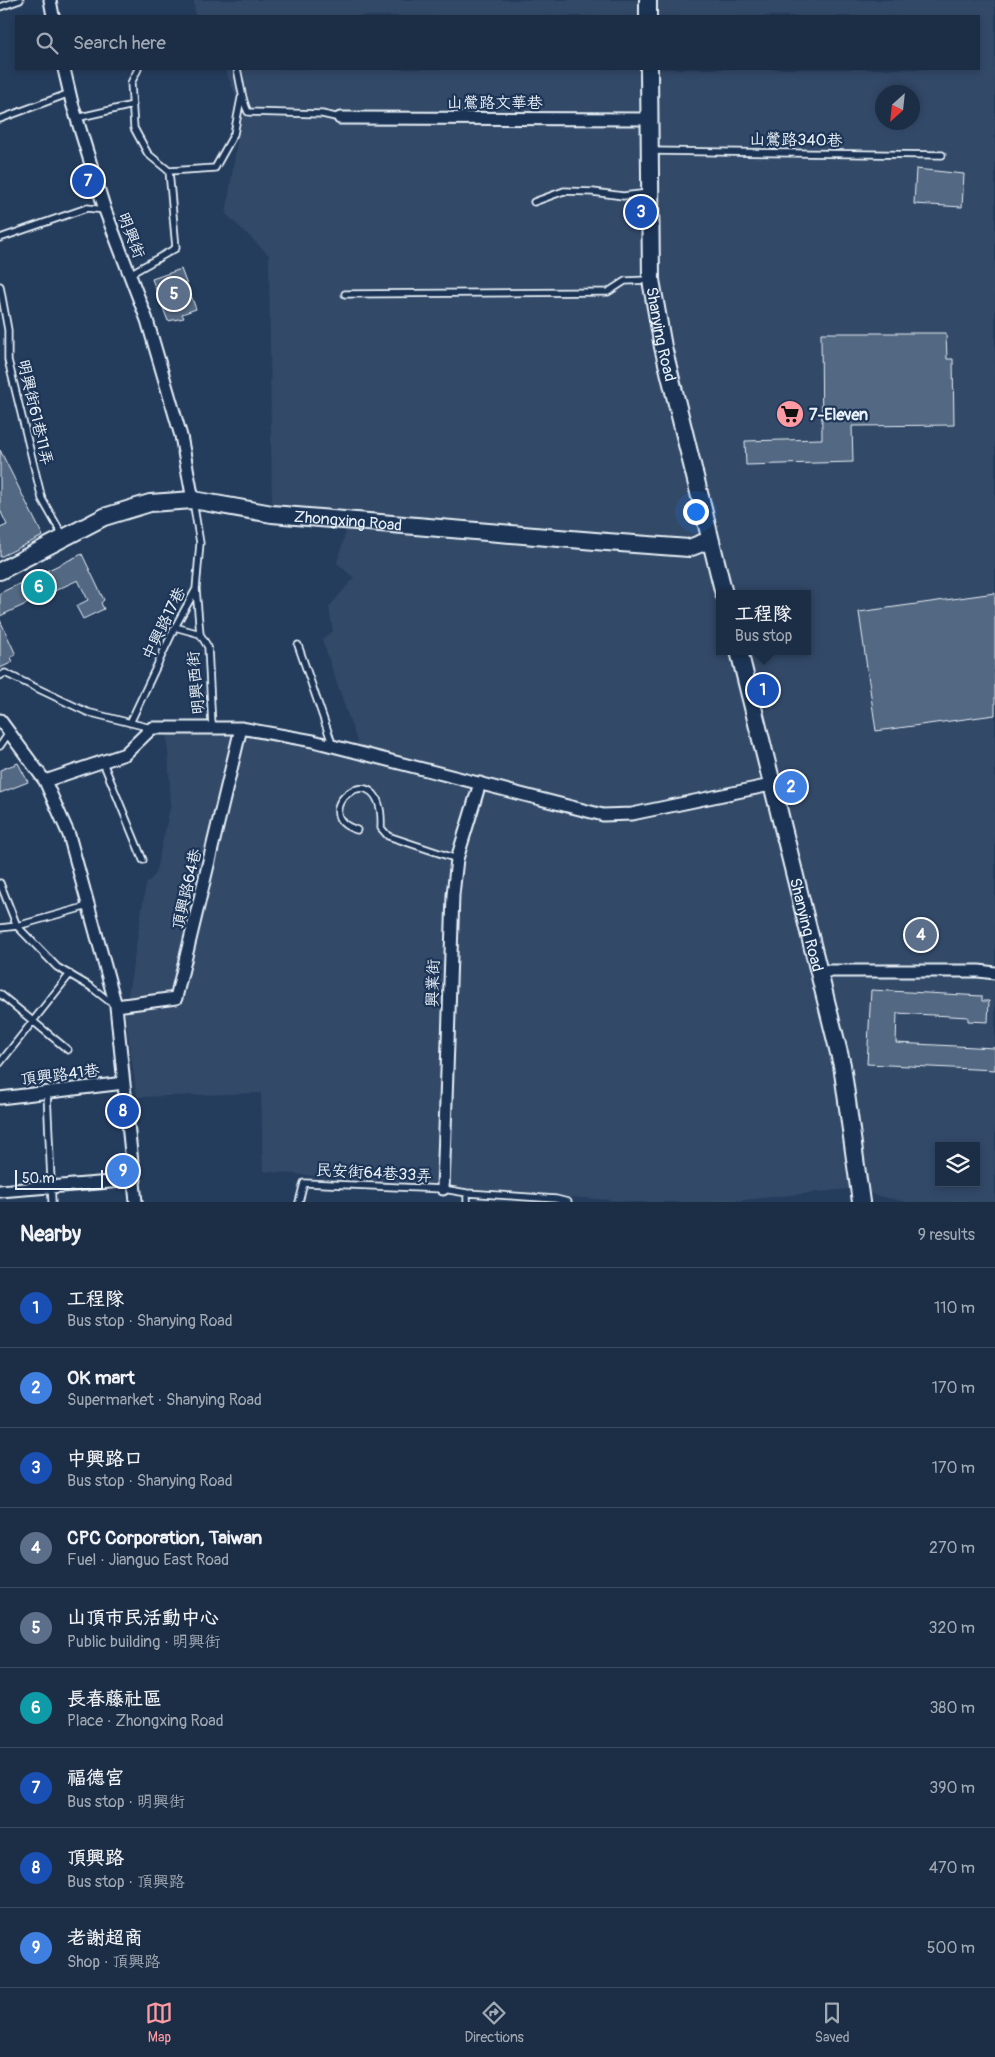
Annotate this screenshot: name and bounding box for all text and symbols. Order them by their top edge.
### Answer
search box [15,15,980,70]
icon: search [33,29,61,57]
text: Search here [73,31,166,55]
north arrow [875,85,920,130]
street label: 山鶯路文華巷 [447,93,543,113]
street label: 山鶯路340巷 [749,129,843,151]
pin: 7 [72,162,104,200]
pin: 3 [625,193,657,231]
street label: 明興街 [113,209,149,261]
pin: 5 [158,275,190,313]
street label: Shanying Road [641,285,680,383]
street label: 明興街61巷11弄 [13,357,57,467]
supermarket icon: 7-Eleven [775,399,805,429]
place label: 7-Eleven [809,405,868,425]
your location [683,499,709,525]
street label: Zhongxing Road [293,507,403,536]
pin: 6 [23,568,55,606]
street label: 中興路17巷 [138,584,190,663]
popup [716,590,811,655]
text: 工程隊 [735,602,792,626]
text: Bus stop [735,626,792,646]
street label: 明興西街 [183,650,209,716]
pin: 1 [747,671,779,709]
pin: 2 [775,768,807,806]
street label: 頂興路64巷 [168,847,206,932]
street label: Shanying Road [785,876,827,974]
pin: 4 [905,916,937,954]
street label: 興業街 [422,959,444,1007]
street label: 頂興路41巷 [19,1060,101,1090]
pin: 8 [107,1092,139,1130]
map controls [935,1142,980,1187]
button: layers [935,1142,980,1187]
pin: 9 [107,1152,139,1190]
street label: 民安街64巷33弄 [315,1160,433,1186]
scale bar [15,1167,102,1190]
text: 50 m [22,1170,55,1187]
text: Nearby [20,1221,81,1248]
text: 9 results [918,1225,975,1245]
text: 工程隊 [67,1287,124,1311]
text: 1 [33,1298,39,1318]
text: 110 m [934,1298,975,1318]
text: Bus stop · Shanying Road [67,1311,233,1331]
text: OK mart [67,1366,135,1390]
text: 2 [32,1378,40,1398]
text: 170 m [932,1378,975,1398]
text: Supermarket · Shanying Road [67,1390,262,1410]
text: 中興路口 [67,1447,143,1471]
text: 3 [32,1458,40,1478]
text: 170 m [932,1458,975,1478]
text: Bus stop · Shanying Road [67,1471,233,1491]
text: CPC Corporation, Taiwan [67,1526,262,1550]
text: 4 [31,1538,41,1558]
text: 270 m [929,1538,975,1558]
text: Fuel · Jianguo East Road [67,1550,229,1570]
text: 山頂市民活動中心 [67,1606,219,1630]
text: 5 [32,1618,40,1638]
text: 320 m [929,1618,975,1638]
text: Public building · 明興街 [67,1632,220,1652]
text: 長春藤社區 [67,1687,162,1711]
text: 6 [31,1698,41,1718]
text: 380 m [929,1698,975,1718]
text: Place · Zhongxing Road [67,1711,224,1731]
text: 福德宮 [67,1766,124,1790]
text: 7 [32,1778,40,1798]
text: 390 m [929,1778,975,1798]
text: Bus stop · 明興街 [67,1792,185,1812]
text: 頂興路 [67,1846,124,1870]
text: 8 [32,1858,40,1878]
text: 470 m [929,1858,975,1878]
text: Bus stop · 頂興路 [67,1872,185,1892]
text: 老謝超商 [67,1926,143,1950]
text: 9 [32,1938,40,1958]
text: 500 m [927,1938,975,1958]
text: Shop · 頂興路 [67,1952,160,1972]
tab: Map [145,1999,173,2046]
tab: Directions [464,1999,524,2046]
tab: Saved [815,1999,850,2046]

